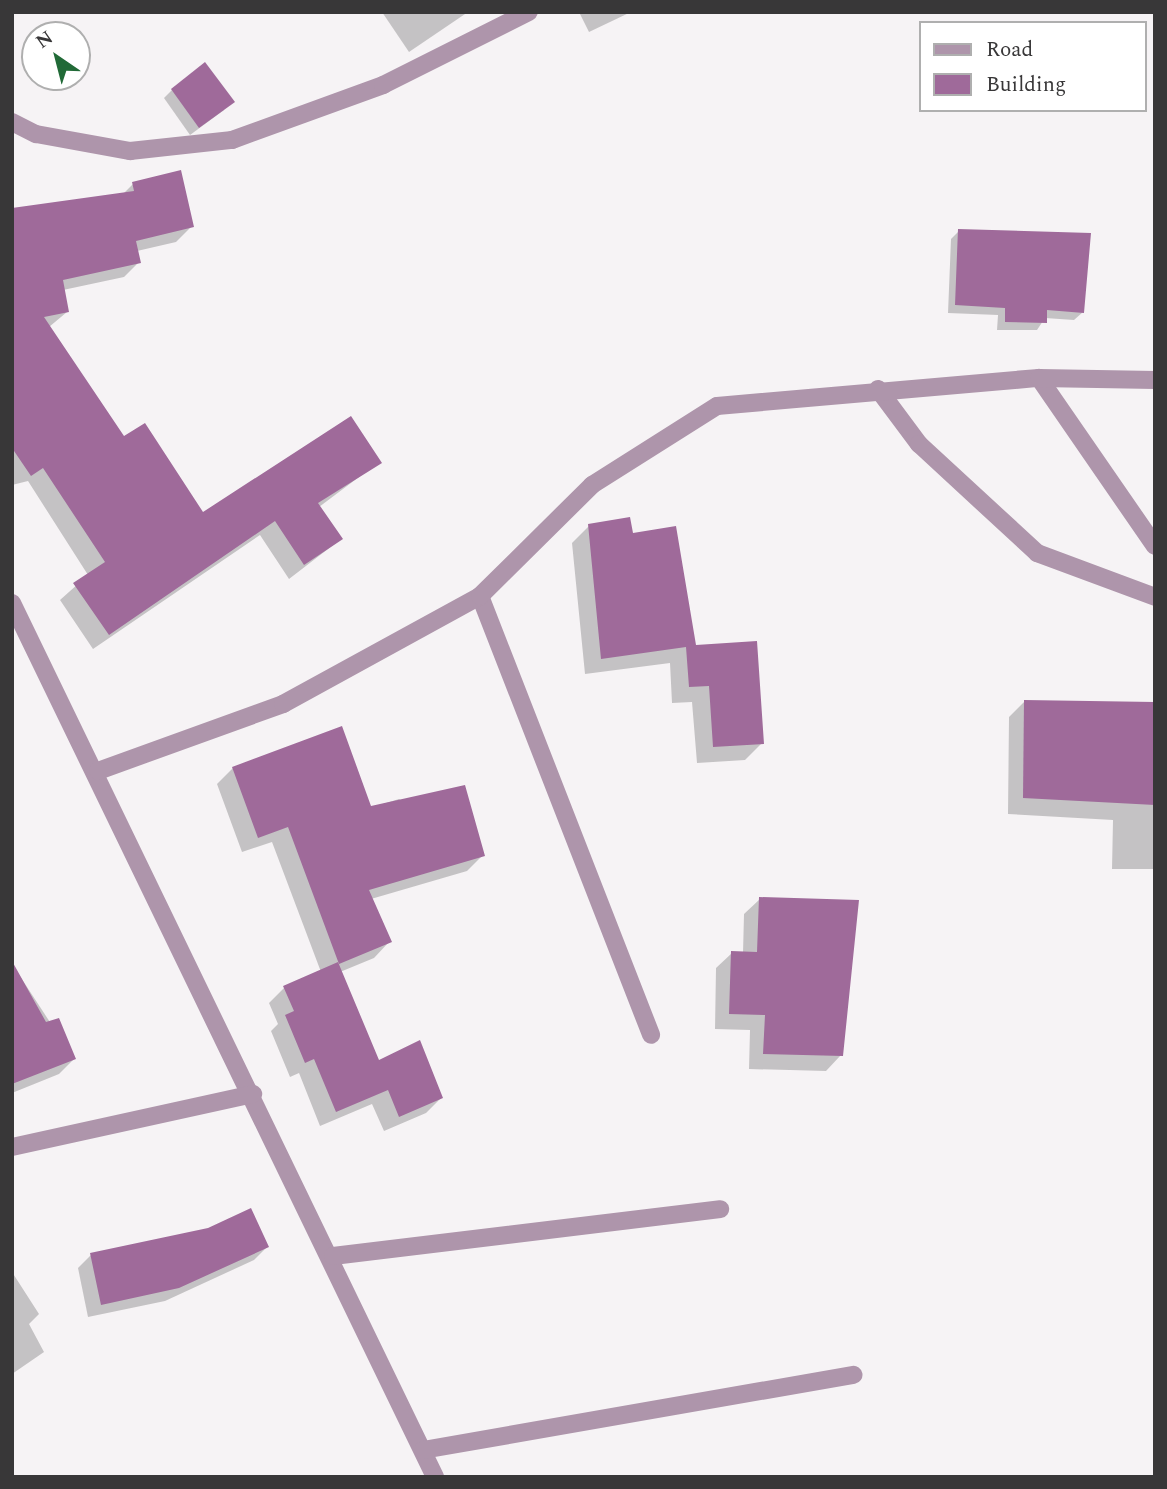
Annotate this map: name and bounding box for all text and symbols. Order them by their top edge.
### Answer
north arrow [21,21,91,91]
legend [918,21,1146,112]
text: N [30,24,59,56]
text: Road [986,34,1033,66]
text: Building [986,69,1066,101]

